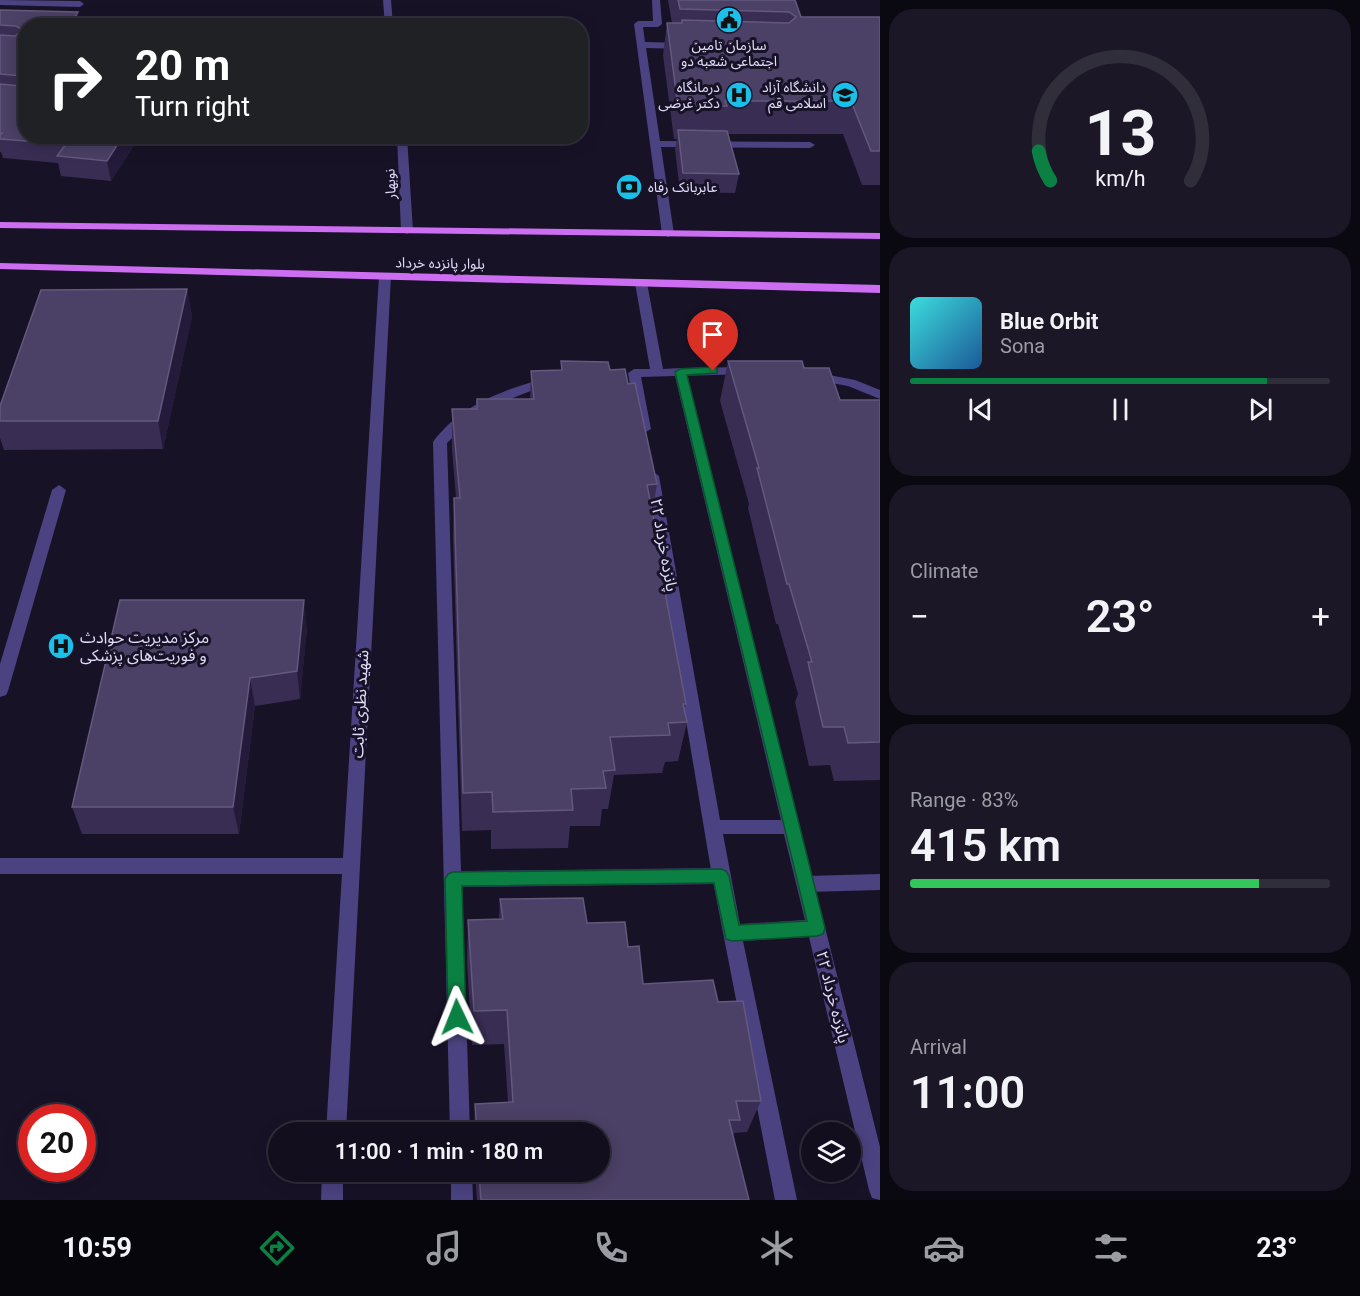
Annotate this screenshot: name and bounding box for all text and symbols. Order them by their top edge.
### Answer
public building icon: سازمان تامین اجتماعی شعبه دو [714,5,744,35]
place label: سازمان تامین اجتماعی شعبه دو [681,37,777,70]
text: 20 m [135,41,230,90]
icon: right [36,42,114,120]
place label: درمانگاه دکتر غرضی [658,79,720,112]
place label: دانشگاه آزاد اسلامی قم [762,79,826,114]
hospital icon: درمانگاه دکتر غرضی [724,80,754,110]
school or university icon: دانشگاه آزاد اسلامی قم [830,80,860,110]
text: Turn right [135,91,250,123]
text: 13 [1084,97,1156,170]
text: km/h [1095,166,1145,191]
street label: نوبهار [381,168,400,201]
bank icon: عابربانک رفاه [614,172,644,202]
place label: عابربانک رفاه [648,179,717,196]
street label: بلوار پانزده خرداد [395,254,485,274]
pin [687,309,738,371]
text: Blue Orbit [1000,309,1098,334]
icon: arrive [696,318,729,351]
text: Sona [1000,334,1045,358]
icon: previous [964,393,997,426]
icon: pause [1104,393,1137,426]
icon: next [1244,393,1277,426]
street label: پانزده خرداد ۲۲ [645,497,682,593]
text: Climate [910,559,978,583]
text: 23° [1086,590,1154,643]
text: − [910,597,929,636]
text: + [1311,597,1330,636]
place label: مرکز مدیریت حوادث و فوریت‌های پزشکی [80,628,209,666]
hospital icon: مرکز مدیریت حوادث و فوریت‌های پزشکی [46,631,76,661]
street label: شهید نظری ثابت [348,649,372,759]
text: Range · 83% [910,788,1018,812]
text: 415 km [910,819,1061,872]
street label: پانزده خرداد ۲۲ [811,949,854,1045]
position arrow [425,985,489,1049]
text: Arrival [910,1035,967,1059]
text: 11:00 [910,1066,1025,1119]
speed limit sign: 20 [18,1104,96,1182]
map controls [801,1122,861,1182]
button: layers [801,1122,861,1182]
text: 11:00 · 1 min · 180 m [335,1139,543,1164]
icon: directions [256,1227,298,1269]
icon: music [423,1227,465,1269]
icon: phone [590,1227,632,1269]
icon: climate [756,1227,798,1269]
icon: car [923,1227,965,1269]
icon: filters [1090,1227,1132,1269]
text: 10:59 [62,1232,132,1264]
text: 23° [1256,1232,1298,1264]

